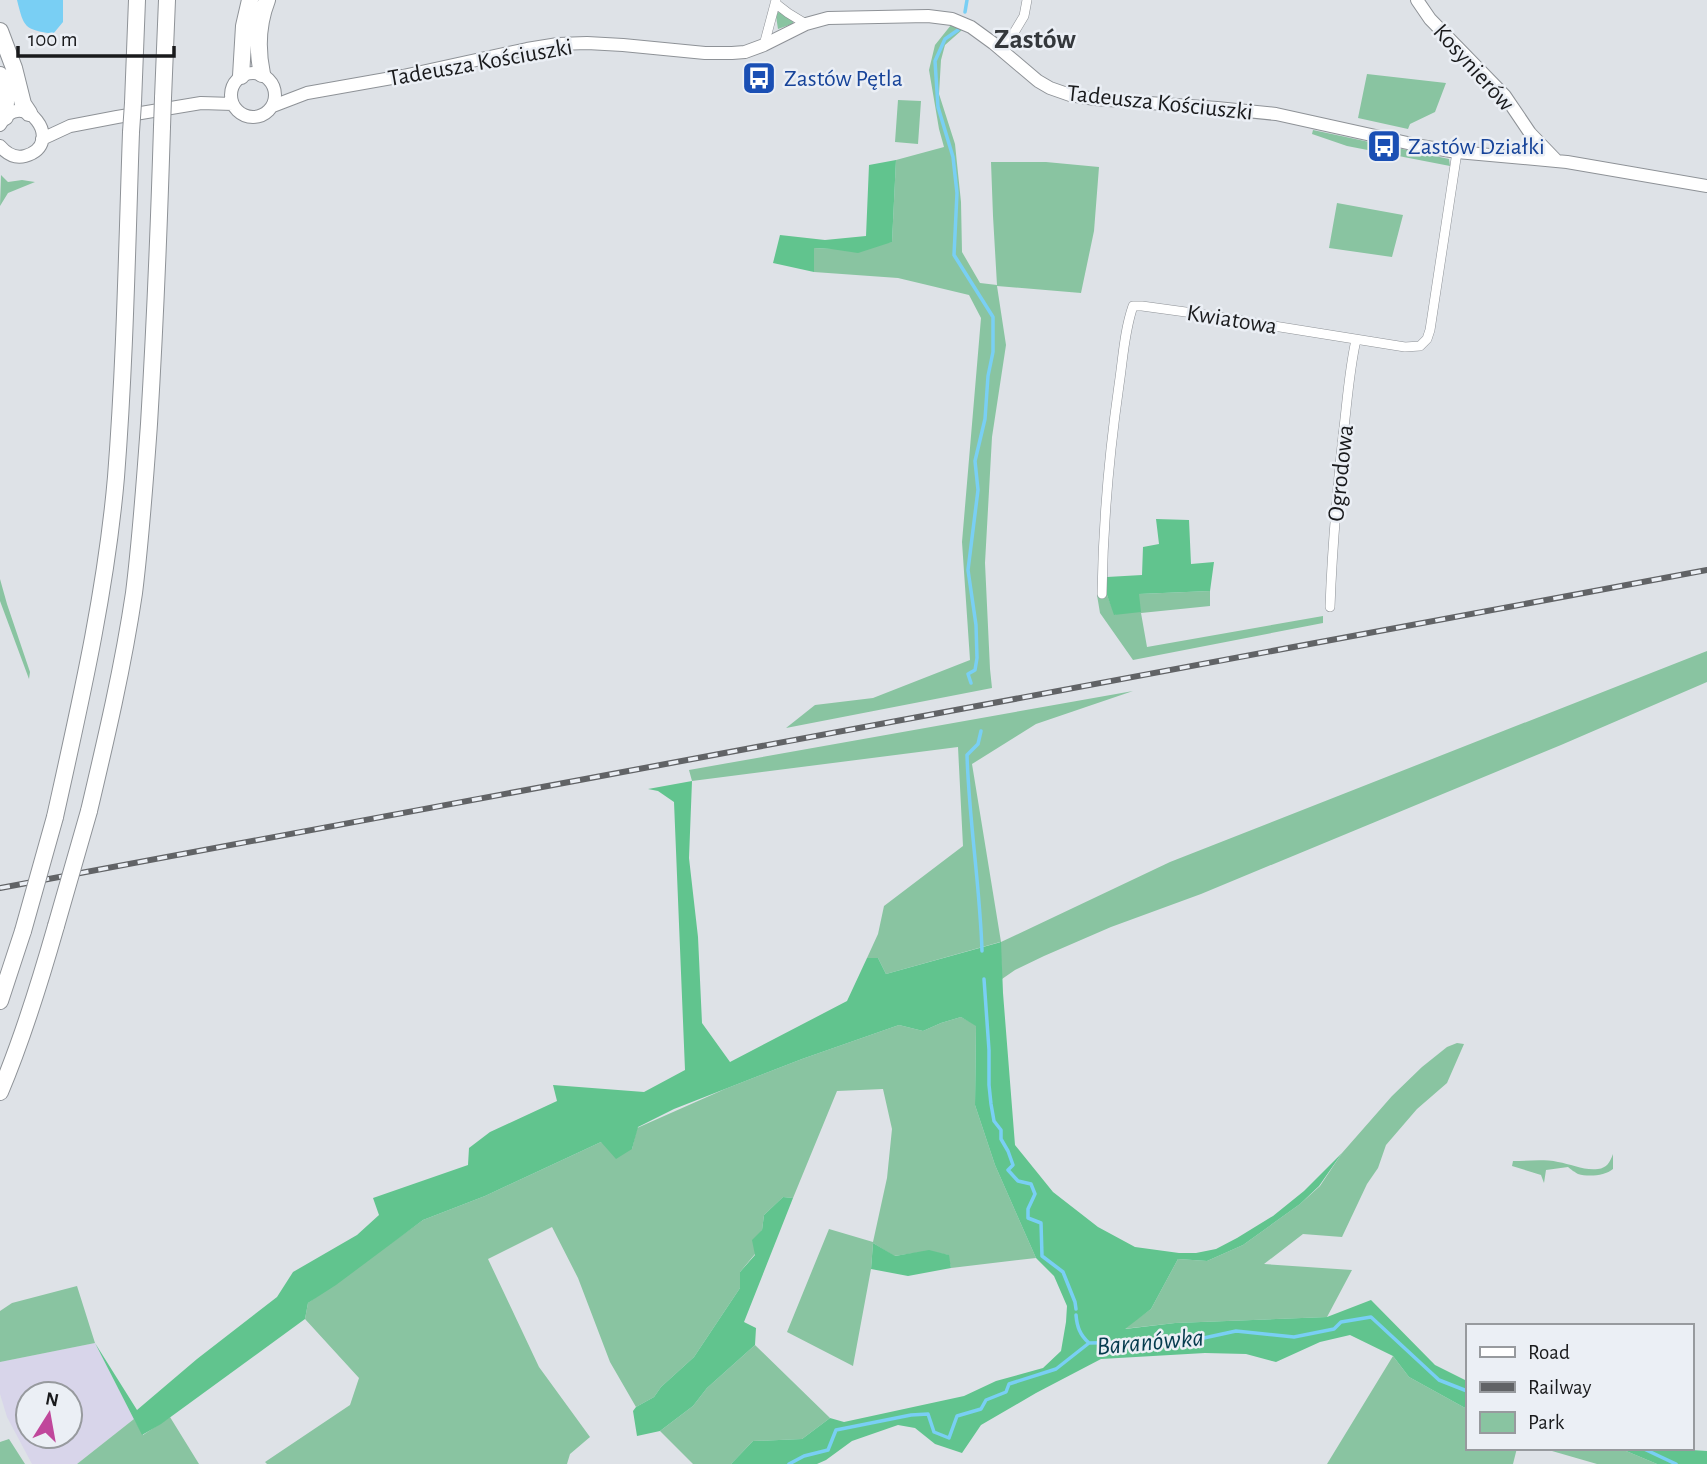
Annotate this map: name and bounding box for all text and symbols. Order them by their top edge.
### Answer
scale bar [18,14,173,58]
street label: Kosynierów [1428,19,1518,116]
district label: Zastów [994,26,1076,54]
text: 100 m [28,29,78,50]
street label: Tadeusza Kościuszki [386,35,574,91]
bus stop icon: Zastów Pętla [740,59,778,97]
place label: Zastów Pętla [784,67,903,91]
street label: Tadeusza Kościuszki [1066,81,1254,125]
bus stop icon: Zastów Działki [1365,127,1403,165]
place label: Zastów Działki [1408,135,1545,159]
street label: Kwiatowa [1185,301,1279,339]
street label: Ogrodowa [1324,424,1358,523]
water label: Baranówka [1095,1324,1205,1360]
legend [1466,1324,1693,1450]
text: Road [1528,1342,1570,1363]
text: Railway [1528,1377,1591,1398]
north arrow [14,1380,84,1450]
text: N [44,1389,60,1410]
text: Park [1528,1412,1565,1433]

